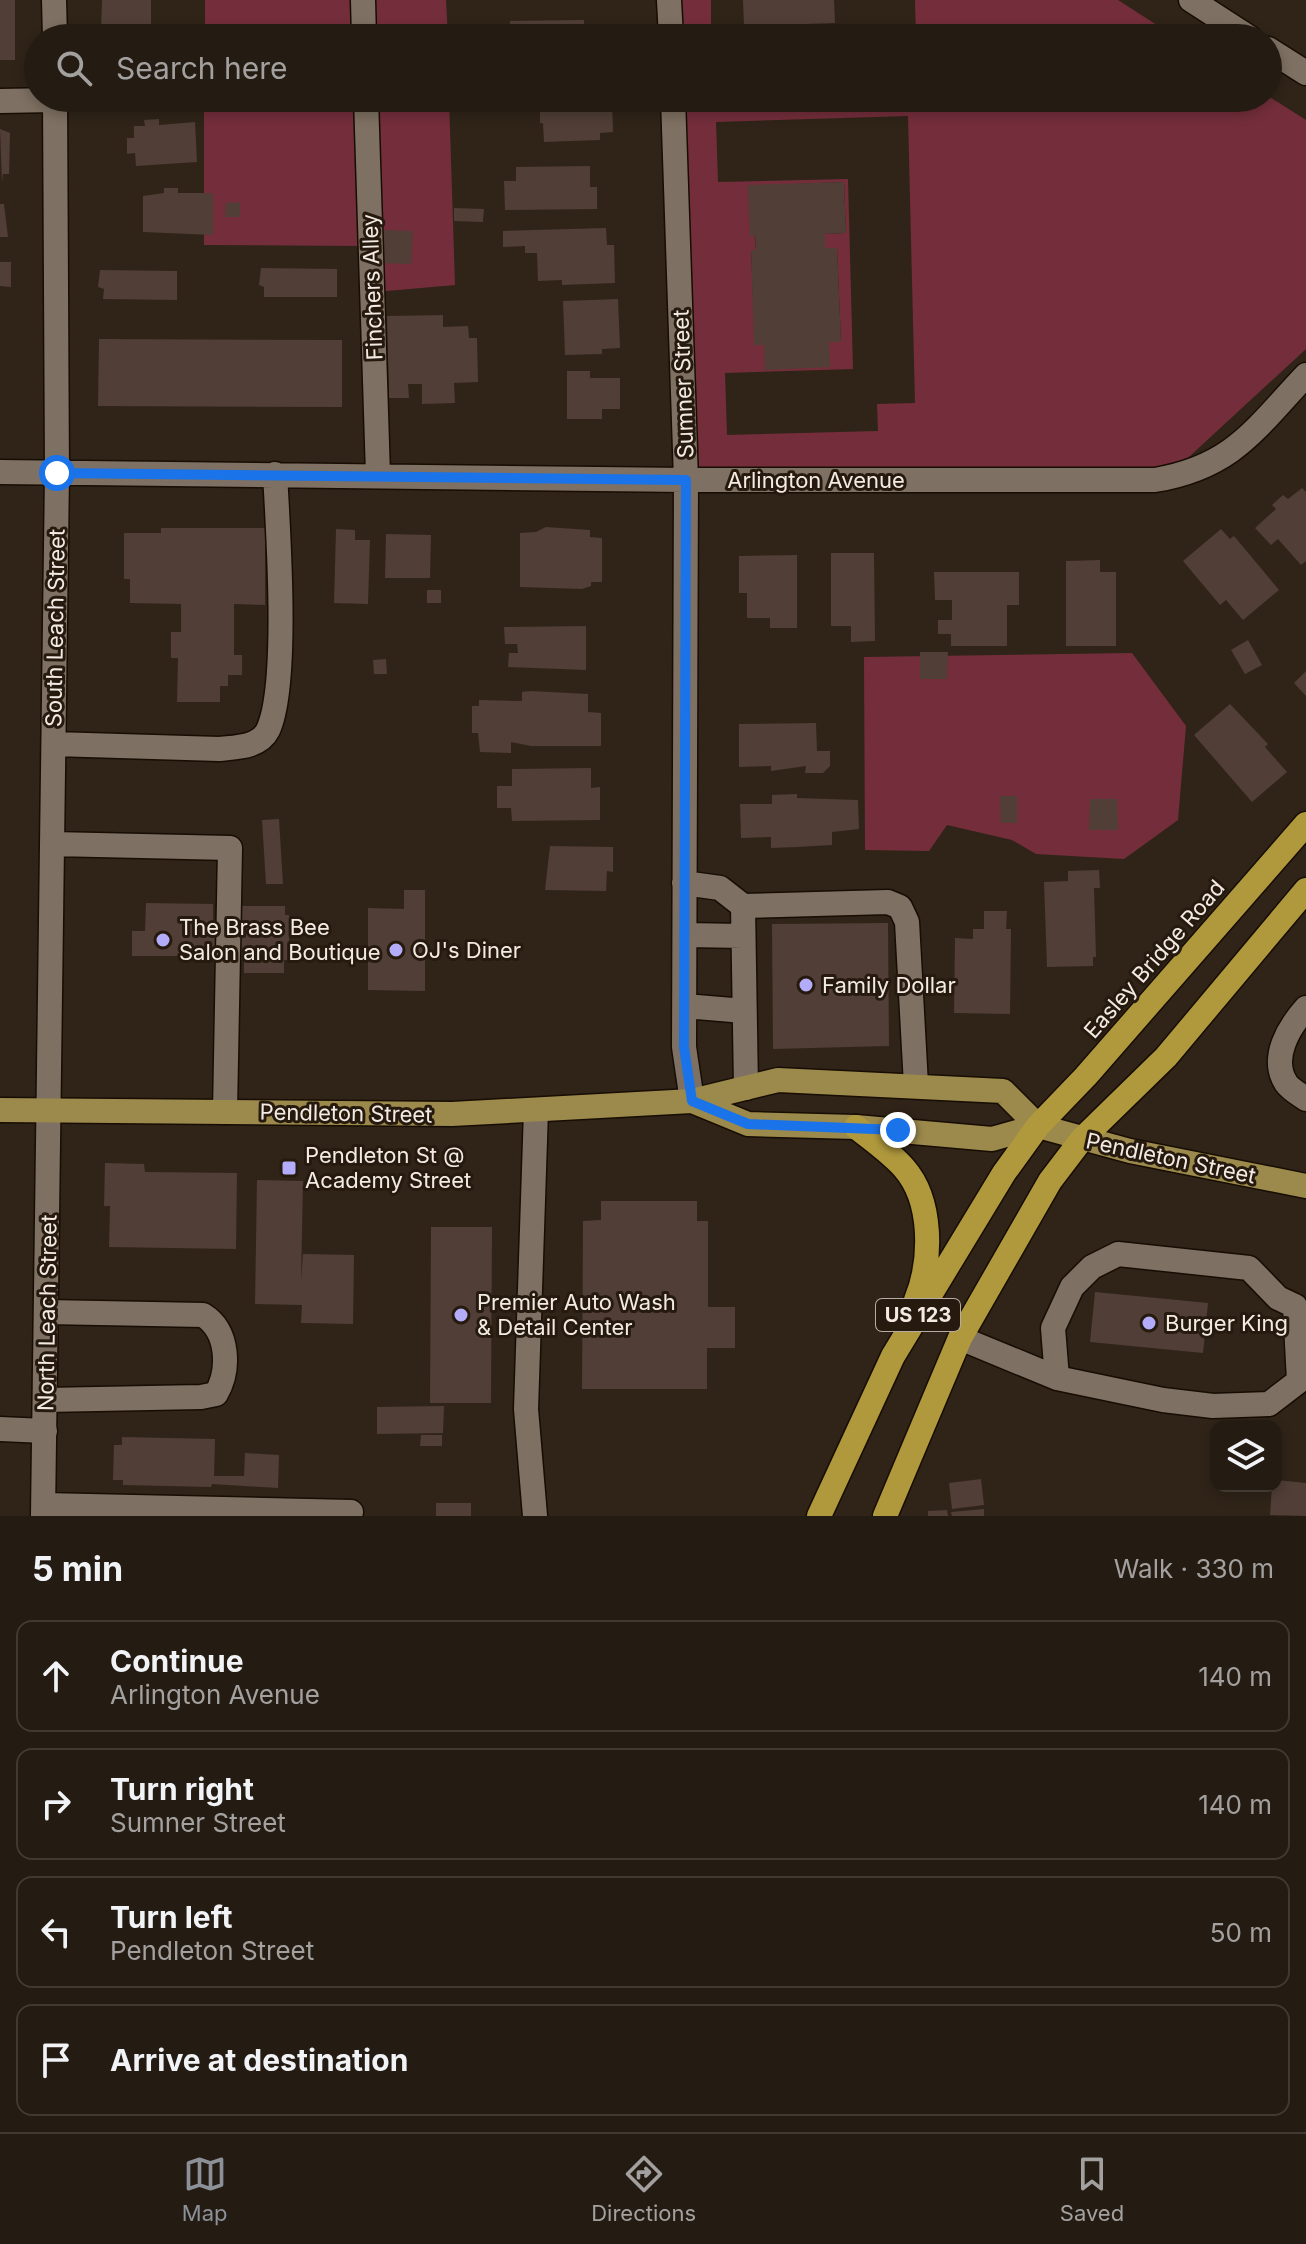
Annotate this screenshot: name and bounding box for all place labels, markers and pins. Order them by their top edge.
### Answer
place label: The Brass Bee Salon and Boutique [179,914,381,965]
marker: The Brass Bee Salon and Boutique [154,931,172,949]
place label: OJ's Diner [412,937,521,963]
marker: OJ's Diner [387,941,405,959]
place label: Family Dollar [822,972,956,998]
marker: Family Dollar [797,976,815,994]
place label: Pendleton St @ Academy Street [305,1142,471,1193]
marker: Pendleton St @ Academy Street [280,1159,298,1177]
place label: Premier Auto Wash & Detail Center [477,1289,676,1340]
marker: Premier Auto Wash & Detail Center [452,1306,470,1324]
place label: Burger King [1165,1310,1288,1336]
marker: Burger King [1140,1314,1158,1332]

